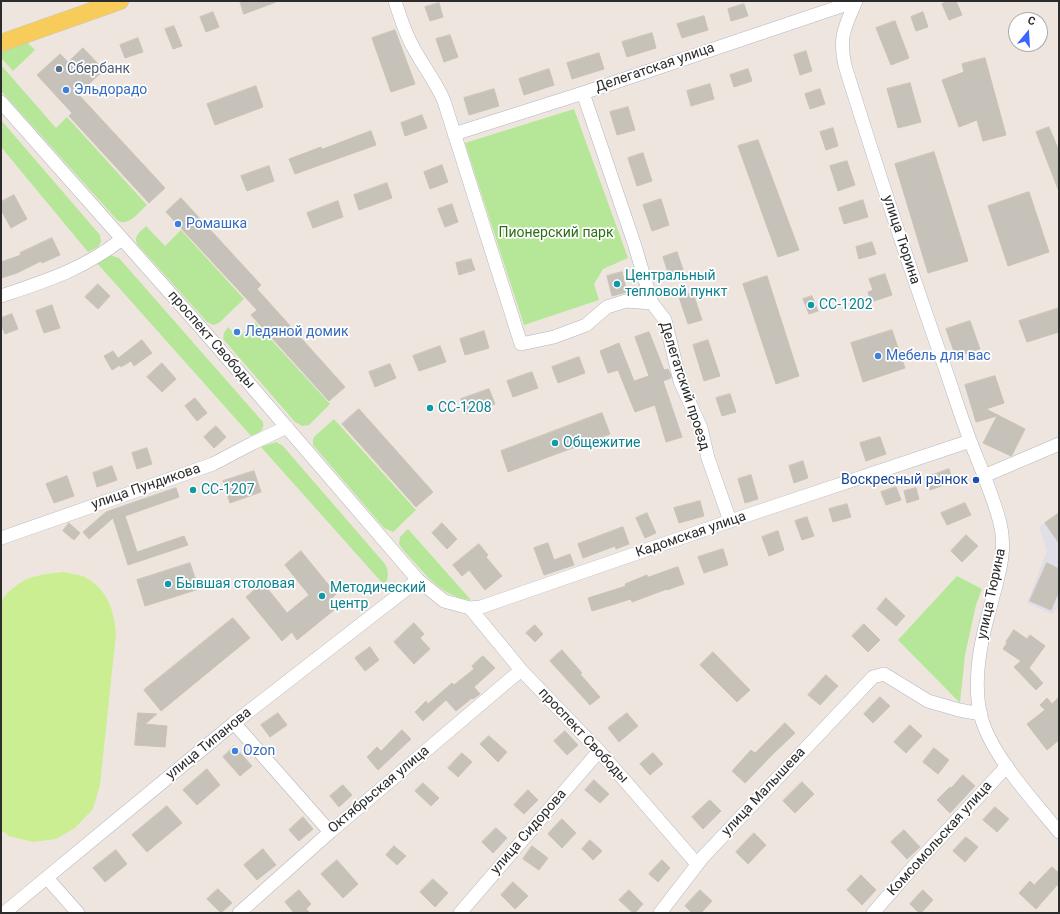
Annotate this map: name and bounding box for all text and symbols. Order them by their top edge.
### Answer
north arrow [1008,12,1048,52]
text: С [1026,14,1037,28]
street label: Делегатская улица [593,40,717,96]
place label: Сбербанк [67,61,130,77]
marker: Сбербанк [54,64,64,74]
place label: Эльдорадо [74,82,147,98]
marker: Эльдорадо [61,85,71,95]
street label: улица Тюрина [879,193,923,287]
place label: Ромашка [186,216,247,232]
marker: Ромашка [173,219,183,229]
park label: Пионерский парк [498,225,614,241]
place label: Центральный тепловой пункт [625,268,727,300]
marker: Центральный тепловой пункт [612,279,622,289]
street label: проспект Свободы [164,288,258,392]
place label: СС-1202 [819,297,873,313]
marker: СС-1202 [806,300,816,310]
street label: Делегатский проезд [655,319,713,453]
place label: Ледяной домик [245,324,349,340]
marker: Ледяной домик [232,327,242,337]
place label: Мебель для вас [886,348,991,364]
marker: Мебель для вас [873,351,883,361]
place label: СС-1208 [438,400,492,416]
marker: СС-1208 [425,403,435,413]
place label: Общежитие [563,435,640,451]
marker: Общежитие [550,438,560,448]
street label: улица Пундикова [89,460,203,514]
place label: Воскресный рынок [841,472,968,488]
marker: Воскресный рынок [971,475,981,485]
place label: СС-1207 [201,482,255,498]
marker: СС-1207 [188,485,198,495]
street label: Кадомская улица [634,508,748,562]
street label: улица Тюрина [974,547,1010,641]
place label: Бывшая столовая [176,576,295,592]
marker: Бывшая столовая [163,579,173,589]
place label: Методический центр [330,580,426,612]
marker: Методический центр [317,591,327,601]
street label: проспект Свободы [535,685,631,787]
street label: улица Типанова [163,704,255,784]
place label: Ozon [243,743,275,759]
street label: Октябрьская улица [325,743,433,837]
street label: улица Малышева [719,744,809,840]
marker: Ozon [230,746,240,756]
street label: Комсомольская улица [884,778,996,900]
street label: улица Сидорова [488,786,570,878]

